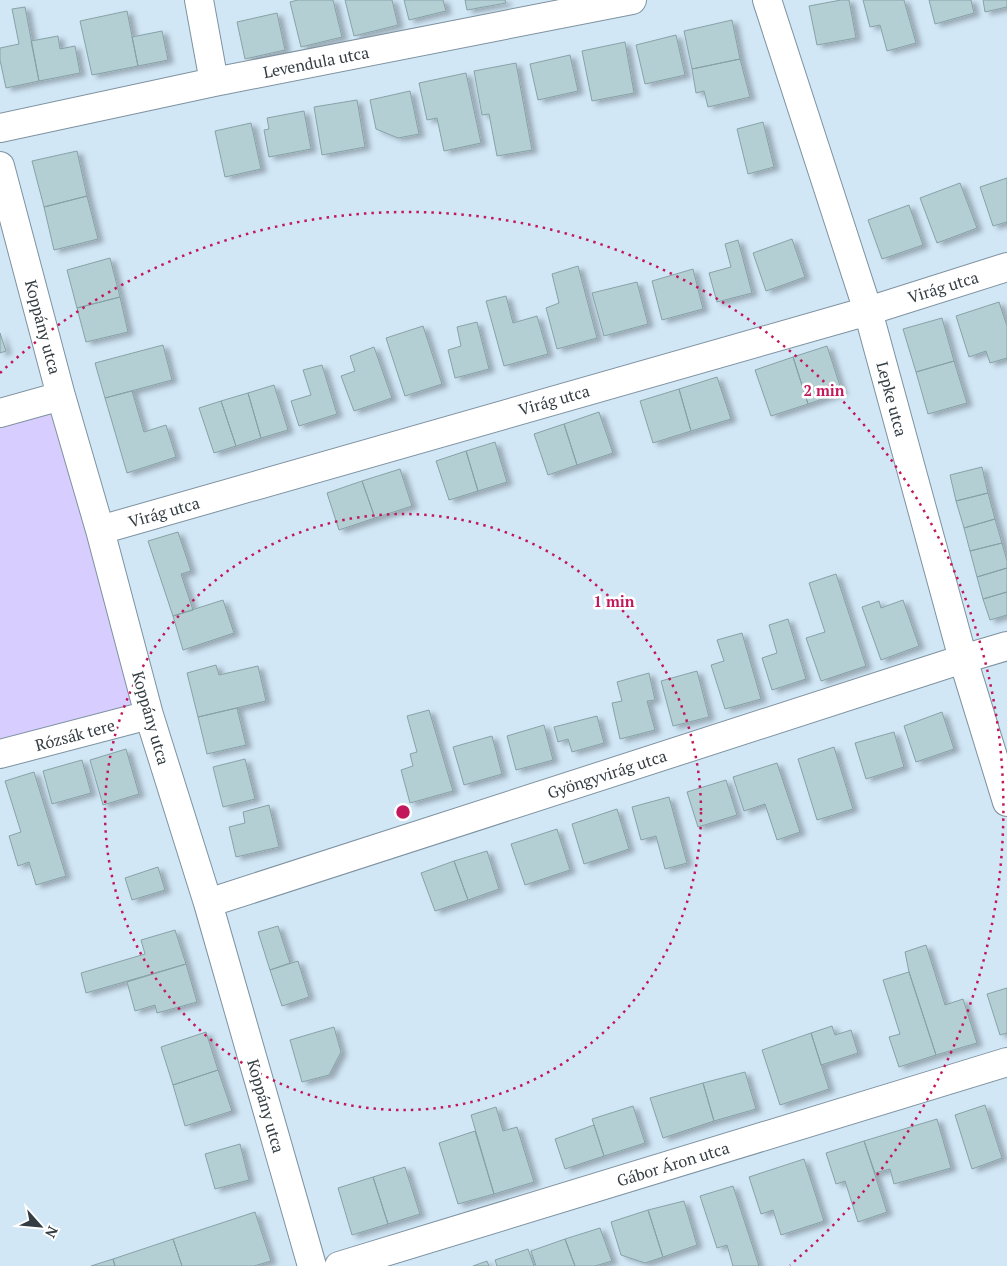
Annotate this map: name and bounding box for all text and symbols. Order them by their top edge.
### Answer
street label: Levendula utca [261,41,371,83]
street label: Virág utca [905,266,981,308]
street label: Koppány utca [20,277,66,377]
street label: Lepke utca [871,359,913,439]
street label: Virág utca [516,379,592,421]
text: 2 min [803,380,845,400]
street label: Virág utca [126,491,202,533]
text: 1 min [593,591,635,611]
street label: Koppány utca [127,668,175,768]
street label: Rózsák tere [33,714,117,756]
street label: Gyöngyvirág utca [545,744,669,804]
centre of rings [394,803,412,821]
street label: Koppány utca [242,1056,290,1156]
street label: Gábor Áron utca [614,1136,732,1192]
north arrow [15,1201,65,1251]
text: N [41,1223,63,1242]

